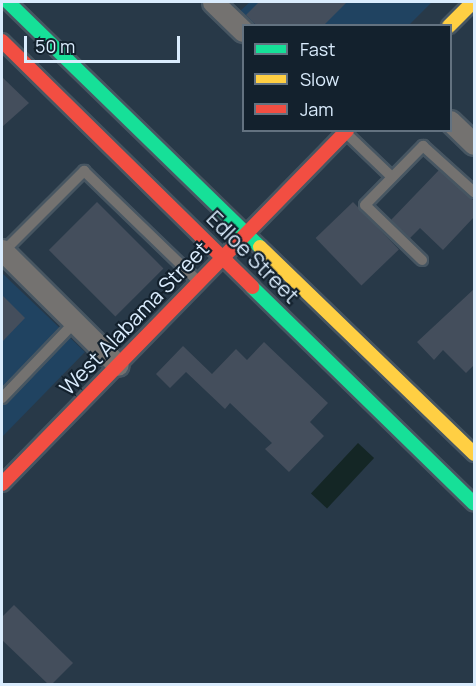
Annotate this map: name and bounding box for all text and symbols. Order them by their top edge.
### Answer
scale bar [27,24,183,62]
legend [242,24,452,132]
text: 50 m [35,34,75,58]
text: Fast [300,37,335,61]
text: Slow [300,67,339,91]
text: Jam [300,97,334,121]
street label: Edloe Street [202,206,304,308]
street label: West Alabama Street [54,236,214,400]

